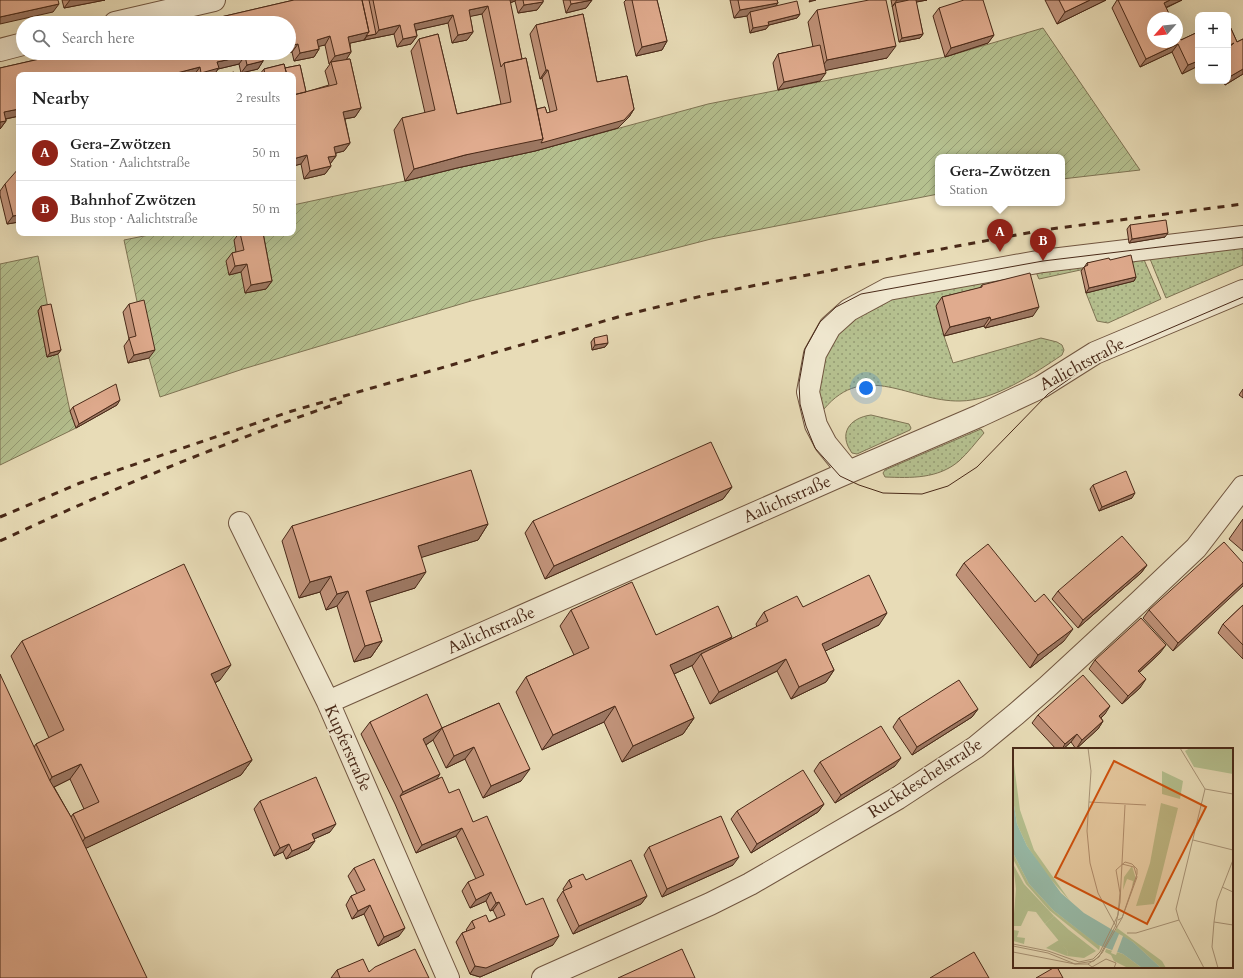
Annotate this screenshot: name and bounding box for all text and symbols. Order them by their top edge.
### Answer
north arrow [1147,12,1183,48]
map controls [1195,12,1231,84]
button: + [1195,12,1231,48]
search box [16,16,296,60]
icon: search [30,27,52,49]
text: Search here [62,28,135,48]
button: − [1195,48,1231,84]
text: Nearby [32,87,89,110]
text: 2 results [236,89,280,107]
text: Gera-Zwötzen [70,134,171,154]
text: A [40,144,50,162]
text: 50 m [252,144,280,162]
text: Station · Aalichtstraße [70,154,190,172]
popup [935,154,1065,206]
text: Gera-Zwötzen [949,161,1051,181]
text: Station [949,181,988,199]
text: Bahnhof Zwötzen [70,190,196,210]
text: B [40,200,50,218]
text: 50 m [252,200,280,218]
text: Bus stop · Aalichtstraße [70,210,198,228]
pin: A [987,219,1013,252]
pin: B [1030,228,1056,261]
street label: Aalichtstraße [1035,332,1129,396]
your location [856,378,876,398]
street label: Aalichtstraße [740,469,834,529]
street label: Aalichtstraße [444,600,538,660]
street label: Kupferstraße [319,701,377,795]
street label: Ruckdeschelstraße [863,732,987,824]
inset map [1013,748,1233,968]

